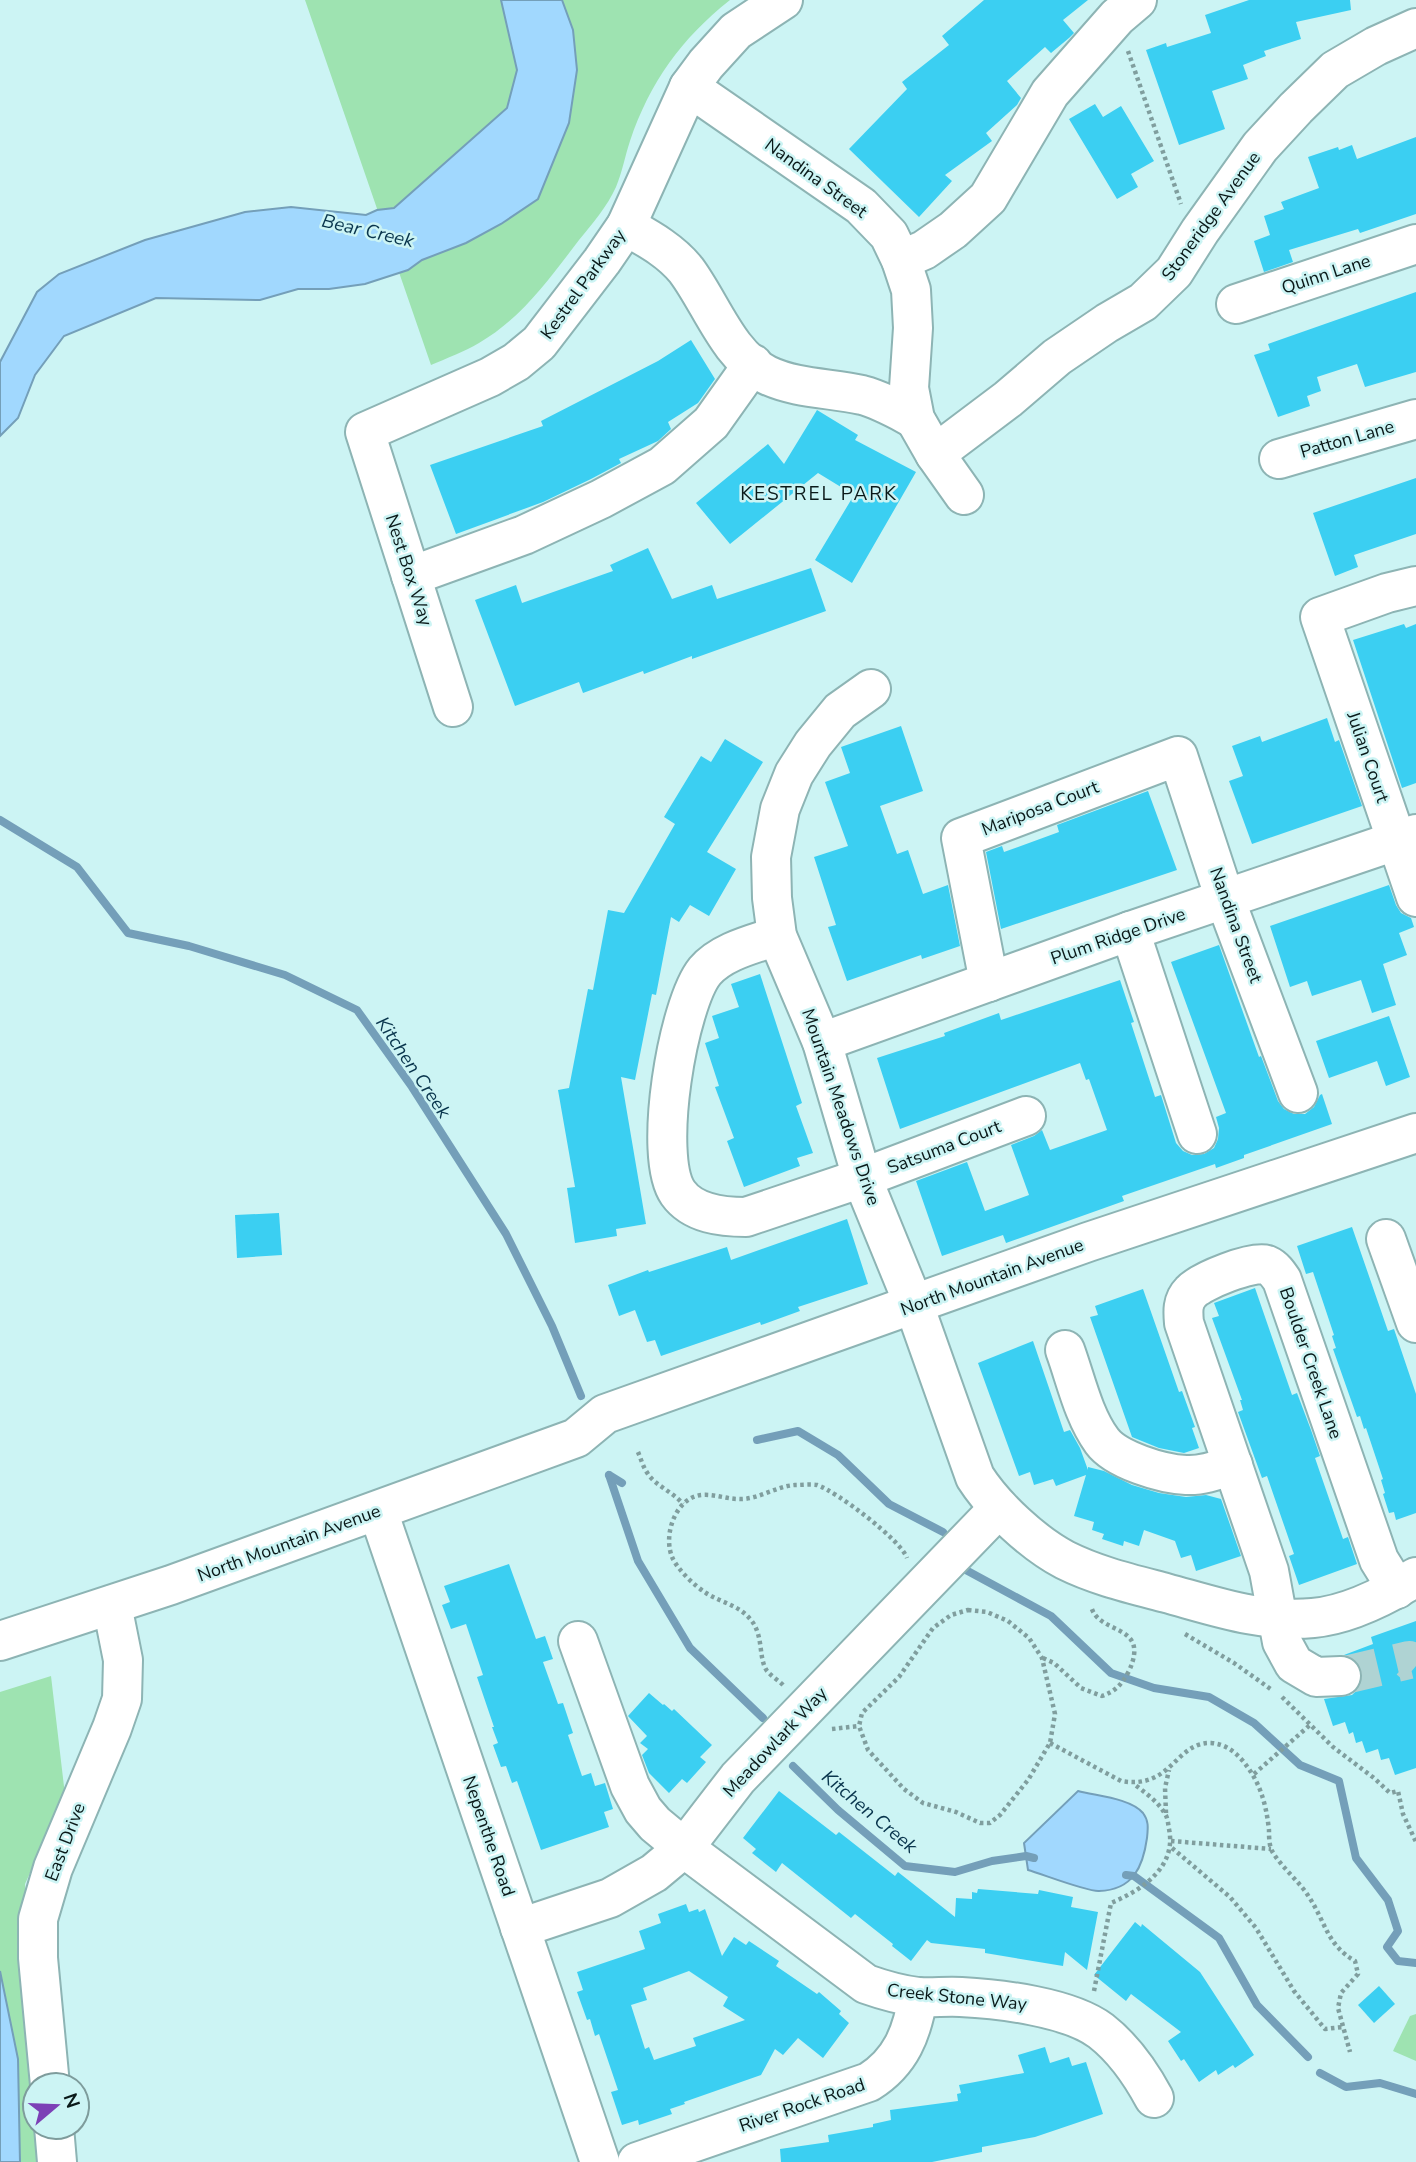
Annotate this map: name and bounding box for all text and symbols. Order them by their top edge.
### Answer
street label: Nandina Street [760,133,873,224]
street label: Stoneridge Avenue [1156,147,1266,285]
water label: Bear Creek [319,208,417,254]
street label: Kestrel Parkway [535,223,632,344]
street label: Quinn Lane [1278,248,1374,300]
street label: Patton Lane [1297,414,1397,464]
district label: KESTREL PARK [740,481,898,507]
street label: Nest Box Way [380,511,439,630]
street label: Julian Court [1341,707,1395,806]
street label: Mariposa Court [978,774,1103,841]
street label: Nandina Street [1204,864,1268,987]
street label: Plum Ridge Drive [1047,902,1189,970]
street label: Mountain Meadows Drive [796,1006,886,1208]
water label: Kitchen Creek [370,1012,457,1124]
street label: Satsuma Court [884,1114,1005,1180]
street label: North Mountain Avenue [897,1233,1087,1321]
street label: Boulder Creek Lane [1274,1284,1348,1442]
street label: North Mountain Avenue [194,1499,384,1587]
street label: Meadowlark Way [718,1681,833,1802]
water label: Kitchen Creek [816,1764,923,1860]
street label: Nepenthe Road [457,1773,521,1899]
street label: East Drive [39,1799,91,1885]
street label: Creek Stone Way [886,1978,1029,2016]
north arrow [21,2071,91,2141]
street label: River Rock Road [736,2072,868,2138]
text: N [57,2090,86,2112]

